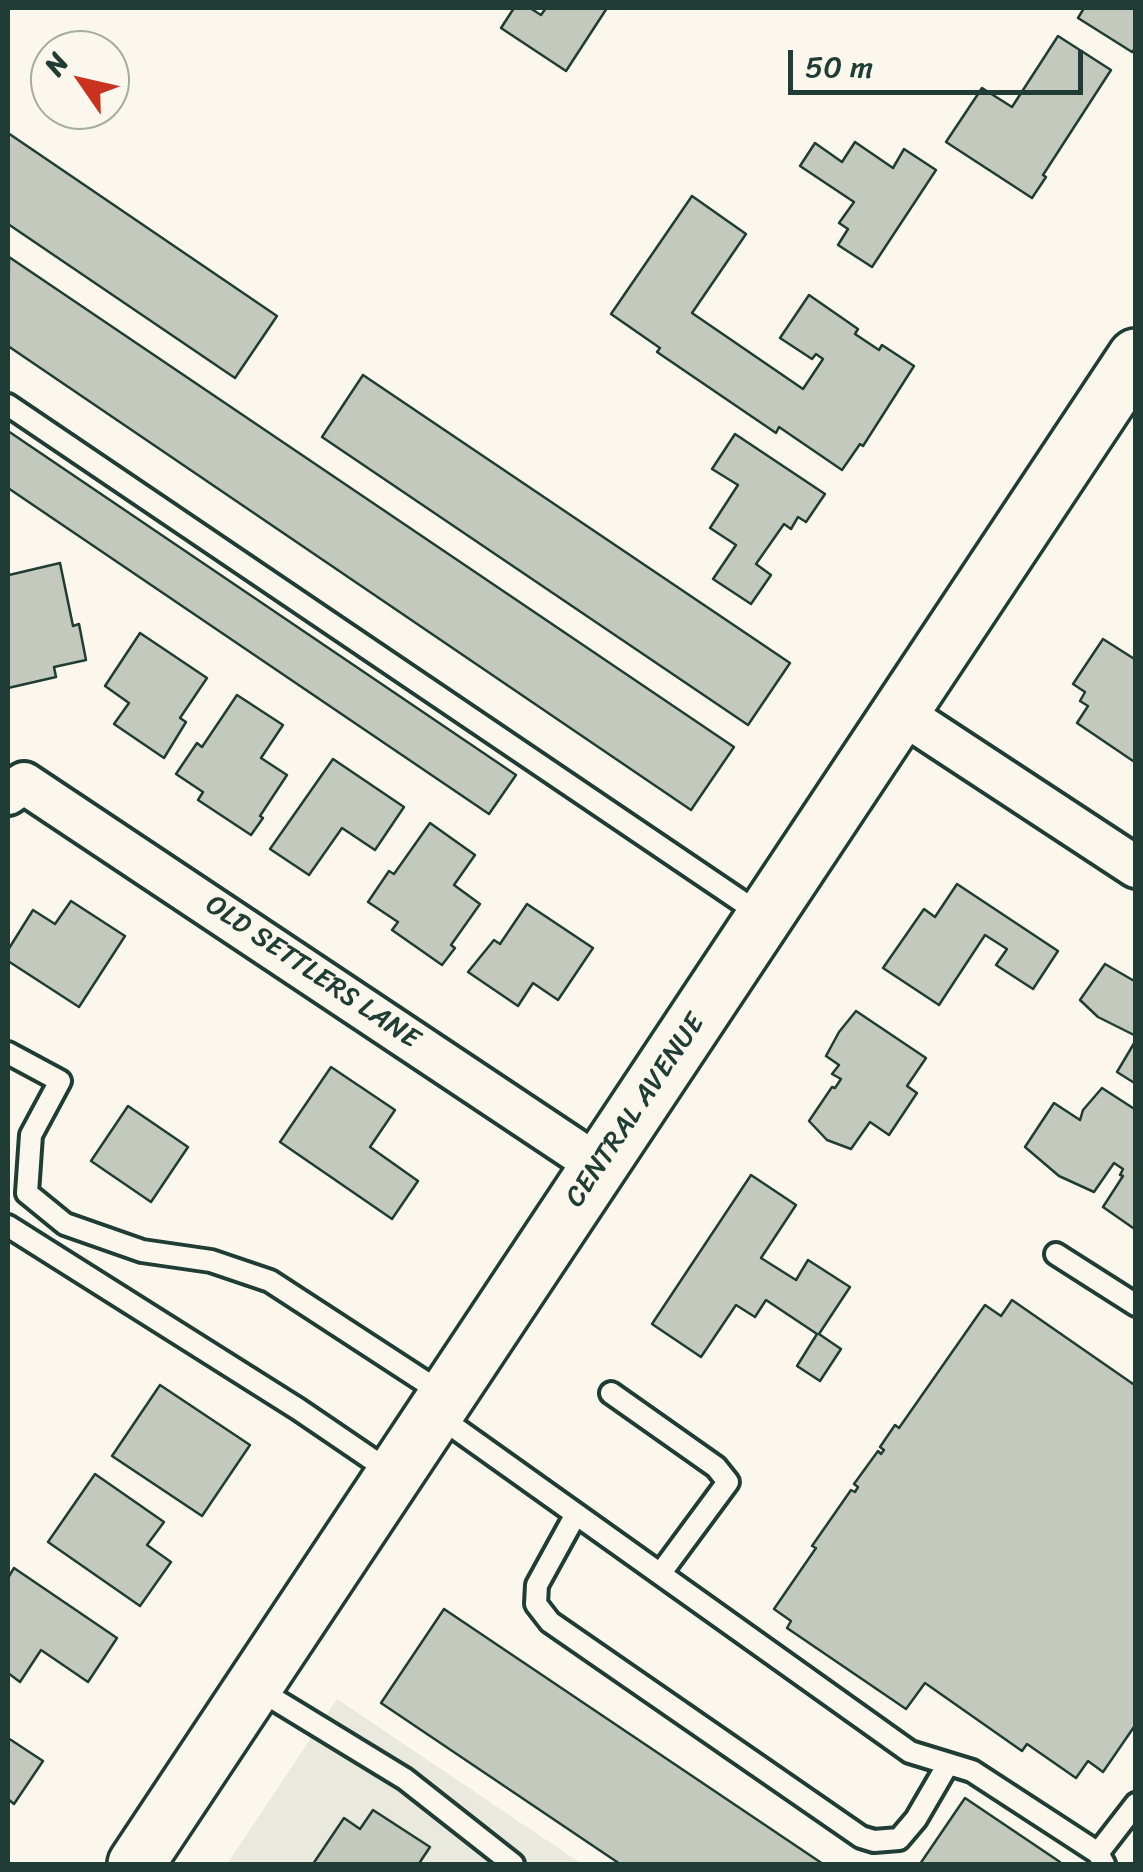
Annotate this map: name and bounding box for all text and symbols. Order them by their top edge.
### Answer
north arrow [30,30,130,130]
scale bar [793,30,1088,92]
text: 50 m [805,40,873,94]
text: N [31,42,82,86]
street label: OLD SETTLERS LANE [198,889,426,1057]
street label: CENTRAL AVENUE [559,1008,713,1214]

